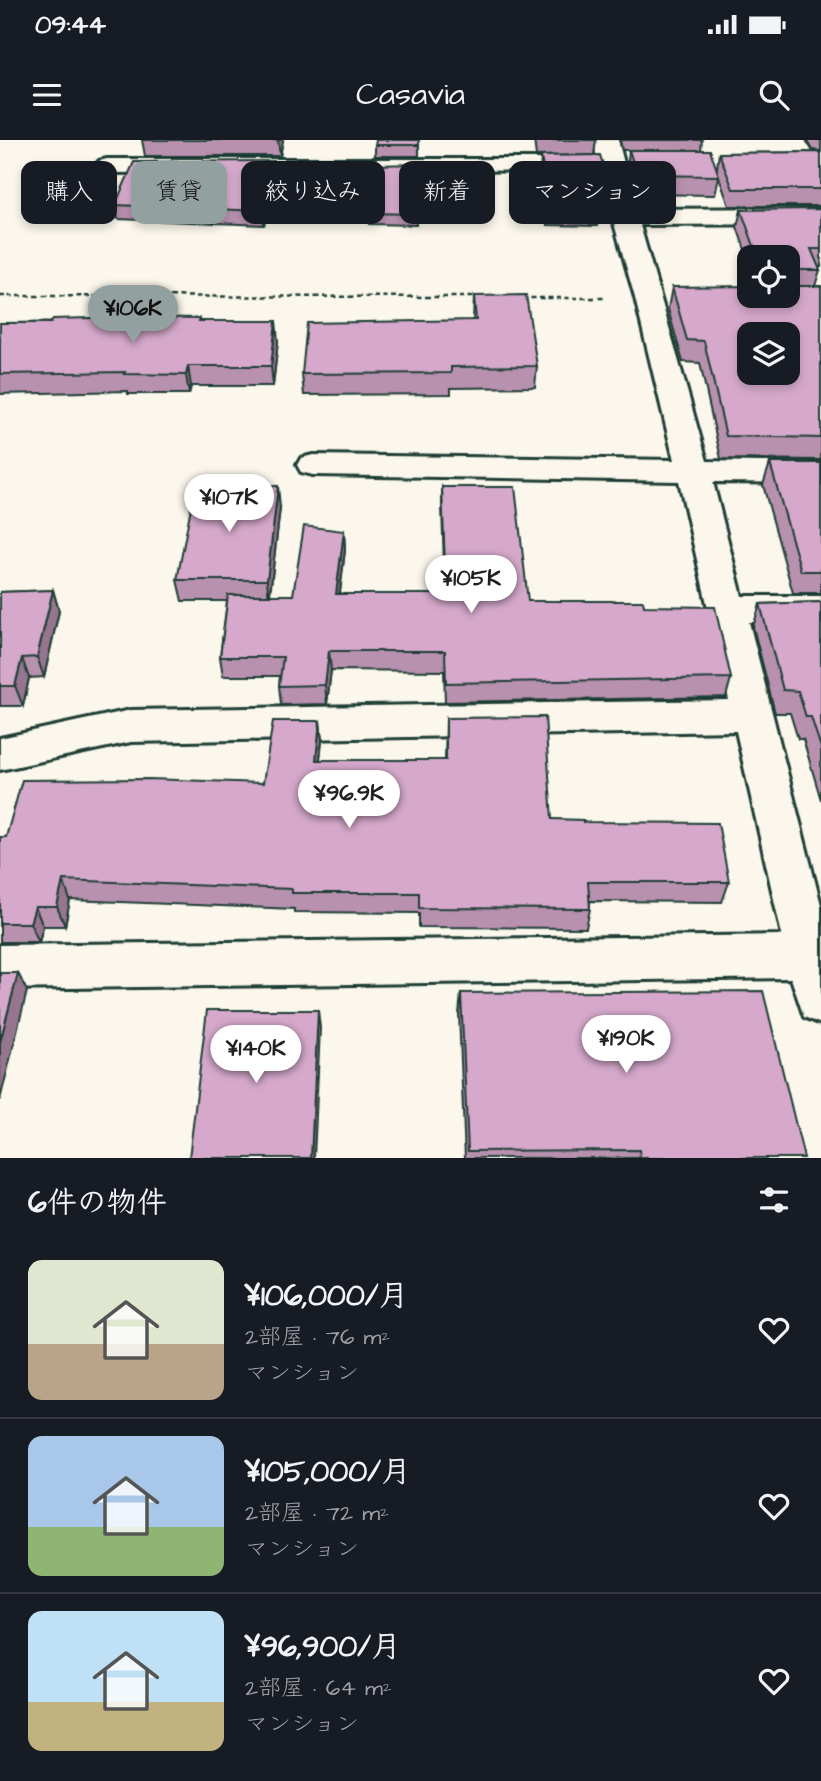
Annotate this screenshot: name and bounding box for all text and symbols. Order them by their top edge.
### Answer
text: 09:44 [35,7,106,43]
text: Casavia [356,72,465,117]
icon: menu [28,76,66,114]
icon: search [755,76,793,114]
chip: 購入 [21,161,117,224]
chip: 賃貸 [131,161,227,224]
chip: 絞り込み [241,161,385,224]
chip: 新着 [399,161,495,224]
chip: マンション [509,161,676,224]
map controls [737,245,800,385]
button: locate [737,245,800,308]
pin: ¥106K [84,286,182,345]
text: ¥106K [104,292,162,324]
button: layers [737,322,800,385]
pin: ¥107K [180,474,278,534]
text: ¥107K [200,481,258,513]
pin: ¥105K [422,556,520,615]
text: ¥105K [441,562,501,594]
pin: ¥96.9K [292,770,406,830]
text: ¥96.9K [314,777,384,809]
pin: ¥190K [577,1016,675,1075]
text: ¥190K [598,1022,654,1054]
pin: ¥140K [207,1026,305,1085]
text: ¥140K [226,1032,286,1064]
icon: filters [755,1181,793,1219]
text: 6件の物件 [28,1182,167,1224]
text: ¥106,000/月 [245,1275,408,1317]
icon: home [84,1288,168,1372]
icon: heart [755,1311,793,1349]
text: 2部屋 · 76 m² [245,1321,390,1353]
text: マンション [245,1357,359,1389]
text: ¥105,000/月 [245,1451,411,1493]
icon: home [84,1464,168,1548]
icon: heart [755,1487,793,1525]
text: 2部屋 · 72 m² [245,1497,389,1529]
text: マンション [245,1533,359,1565]
text: ¥96,900/月 [245,1626,401,1668]
icon: home [84,1639,168,1723]
icon: heart [755,1662,793,1700]
text: 2部屋 · 64 m² [245,1672,392,1704]
text: マンション [245,1708,359,1740]

